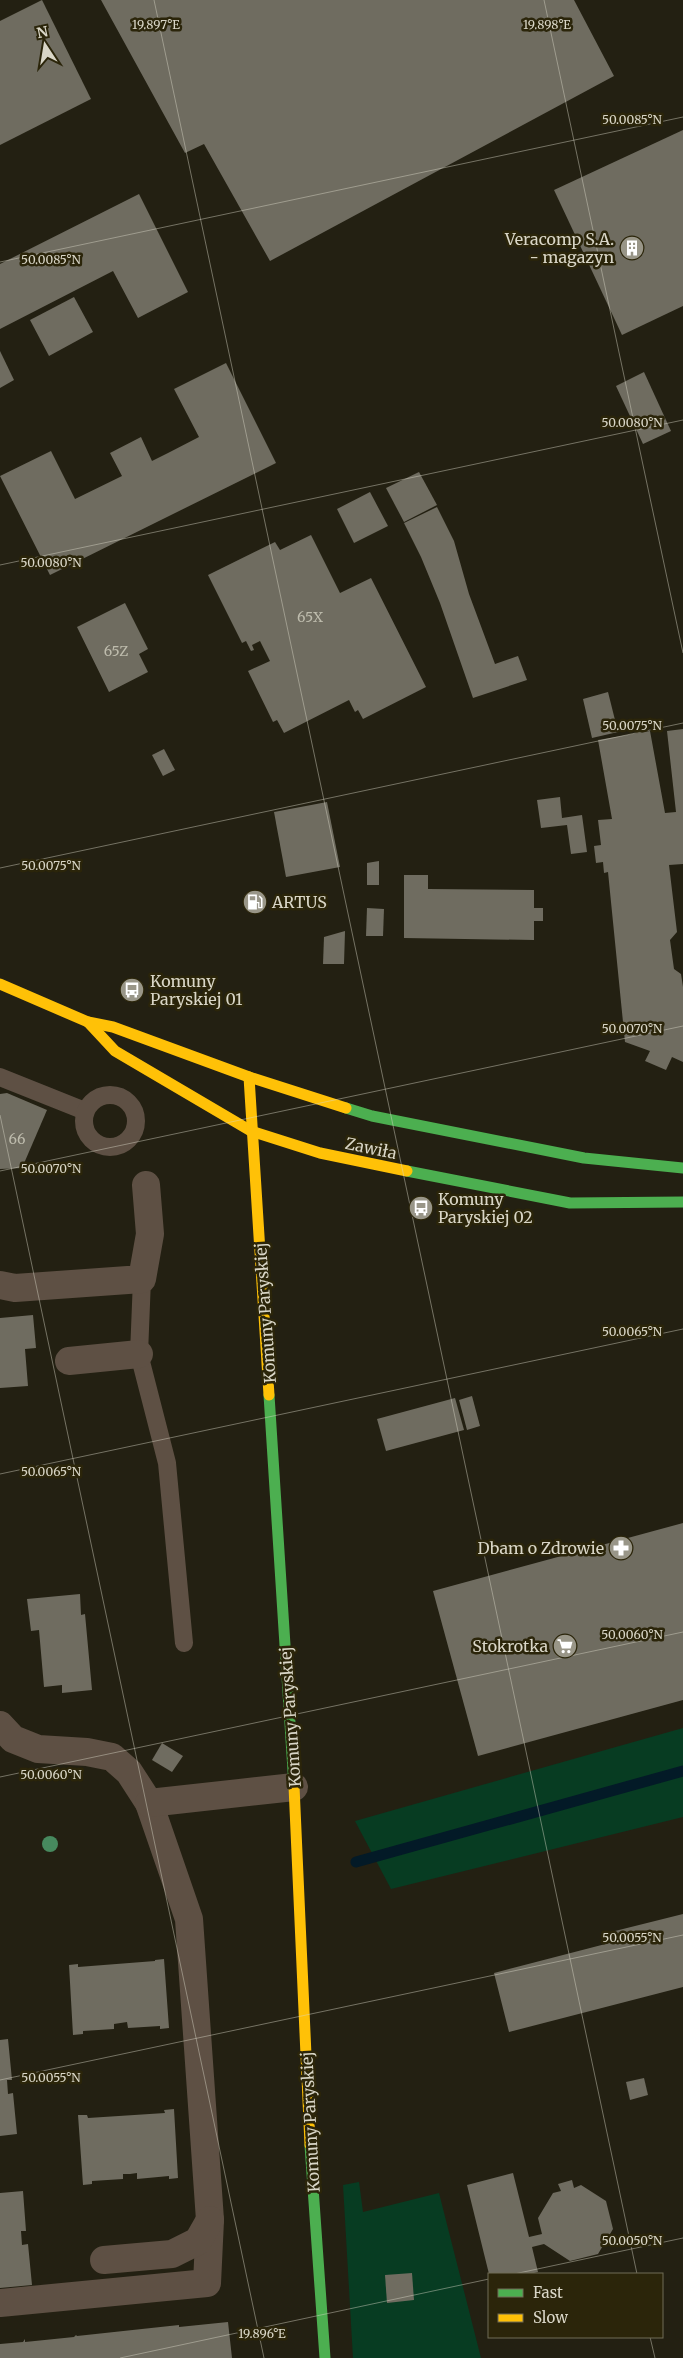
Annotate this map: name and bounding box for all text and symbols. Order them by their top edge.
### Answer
text: 19.897°E [132,17,180,32]
text: 19.898°E [523,17,571,32]
north arrow [20,20,70,70]
text: N [35,22,50,42]
text: 50.0085°N [602,112,663,127]
place label: Veracomp S.A. - magazyn [504,229,614,267]
building icon: Veracomp S.A. - magazyn [619,235,645,261]
text: 50.0085°N [21,252,82,267]
text: 50.0080°N [601,415,663,430]
text: 50.0080°N [20,555,82,570]
house number: 65X [297,608,323,626]
house number: 65Z [104,642,128,660]
text: 50.0075°N [602,718,662,733]
text: 50.0075°N [21,858,81,873]
fuel station icon: ARTUS [242,889,268,915]
place label: ARTUS [271,892,327,912]
place label: Komuny Paryskiej 01 [150,971,242,1009]
bus stop icon: Komuny Paryskiej 01 [119,977,145,1003]
text: 50.0070°N [602,1021,663,1036]
house number: 66 [9,1130,25,1148]
street label: Zawiła [343,1133,399,1163]
text: 50.0070°N [21,1161,82,1176]
place label: Komuny Paryskiej 02 [438,1189,533,1227]
bus stop icon: Komuny Paryskiej 02 [408,1195,434,1221]
street label: Komuny Paryskiej [250,1242,280,1384]
text: 50.0065°N [602,1324,663,1339]
text: 50.0065°N [21,1464,82,1479]
pharmacy icon: Dbam o Zdrowie [608,1535,634,1561]
place label: Dbam o Zdrowie [478,1538,604,1558]
text: 50.0060°N [601,1627,663,1642]
supermarket icon: Stokrotka [552,1633,578,1659]
place label: Stokrotka [472,1636,548,1656]
street label: Komuny Paryskiej [275,1646,305,1788]
text: 50.0060°N [20,1767,82,1782]
text: 50.0055°N [602,1930,662,1945]
street label: Komuny Paryskiej [296,2051,324,2193]
text: 50.0055°N [21,2070,81,2085]
text: 50.0050°N [602,2233,663,2248]
legend [488,2273,663,2338]
text: Fast [533,2283,563,2302]
text: Slow [533,2308,568,2327]
text: 19.896°E [238,2326,286,2341]

